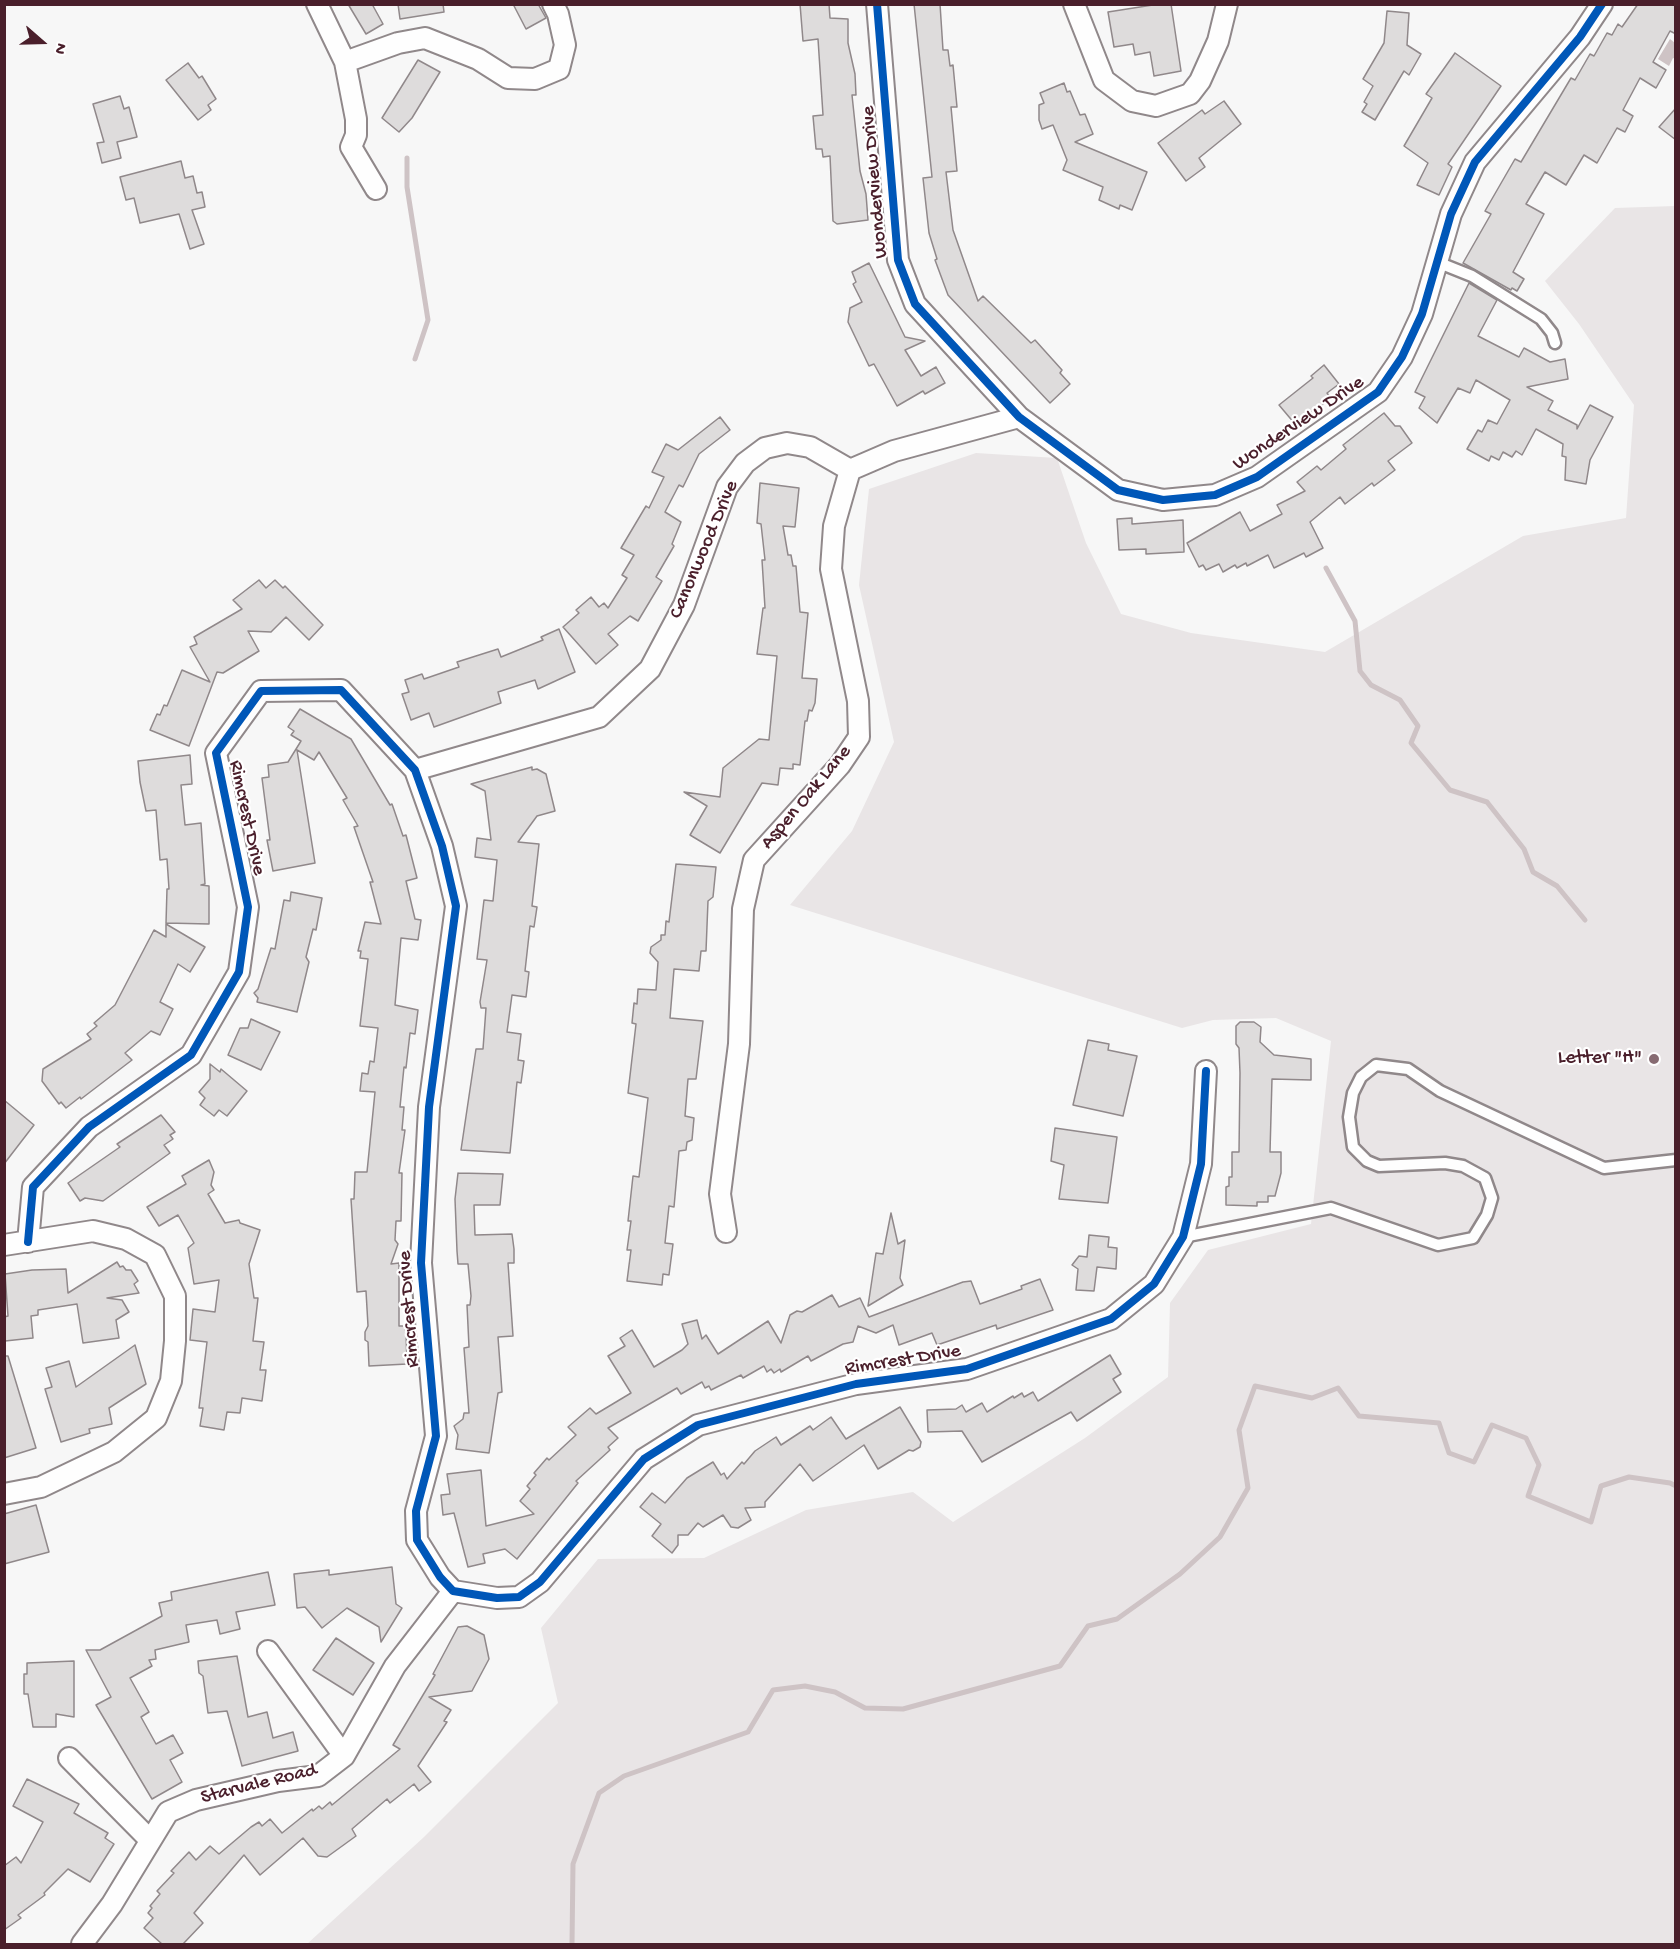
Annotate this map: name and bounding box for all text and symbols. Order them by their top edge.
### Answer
north arrow [12,12,72,72]
text: N [49,40,70,56]
street label: Wonderview Drive [857,105,895,259]
street label: Wonderview Drive [1229,371,1369,477]
street label: Canonwood Drive [665,477,745,623]
street label: Aspen Oak Lane [756,741,858,855]
street label: Rimcrest Drive [222,758,270,878]
place label: Letter "H" [1558,1047,1642,1071]
marker: Letter "H" [1647,1052,1661,1066]
street label: Rimcrest Drive [394,1250,426,1368]
street label: Rimcrest Drive [843,1340,963,1382]
street label: Starvale Road [199,1759,319,1811]

